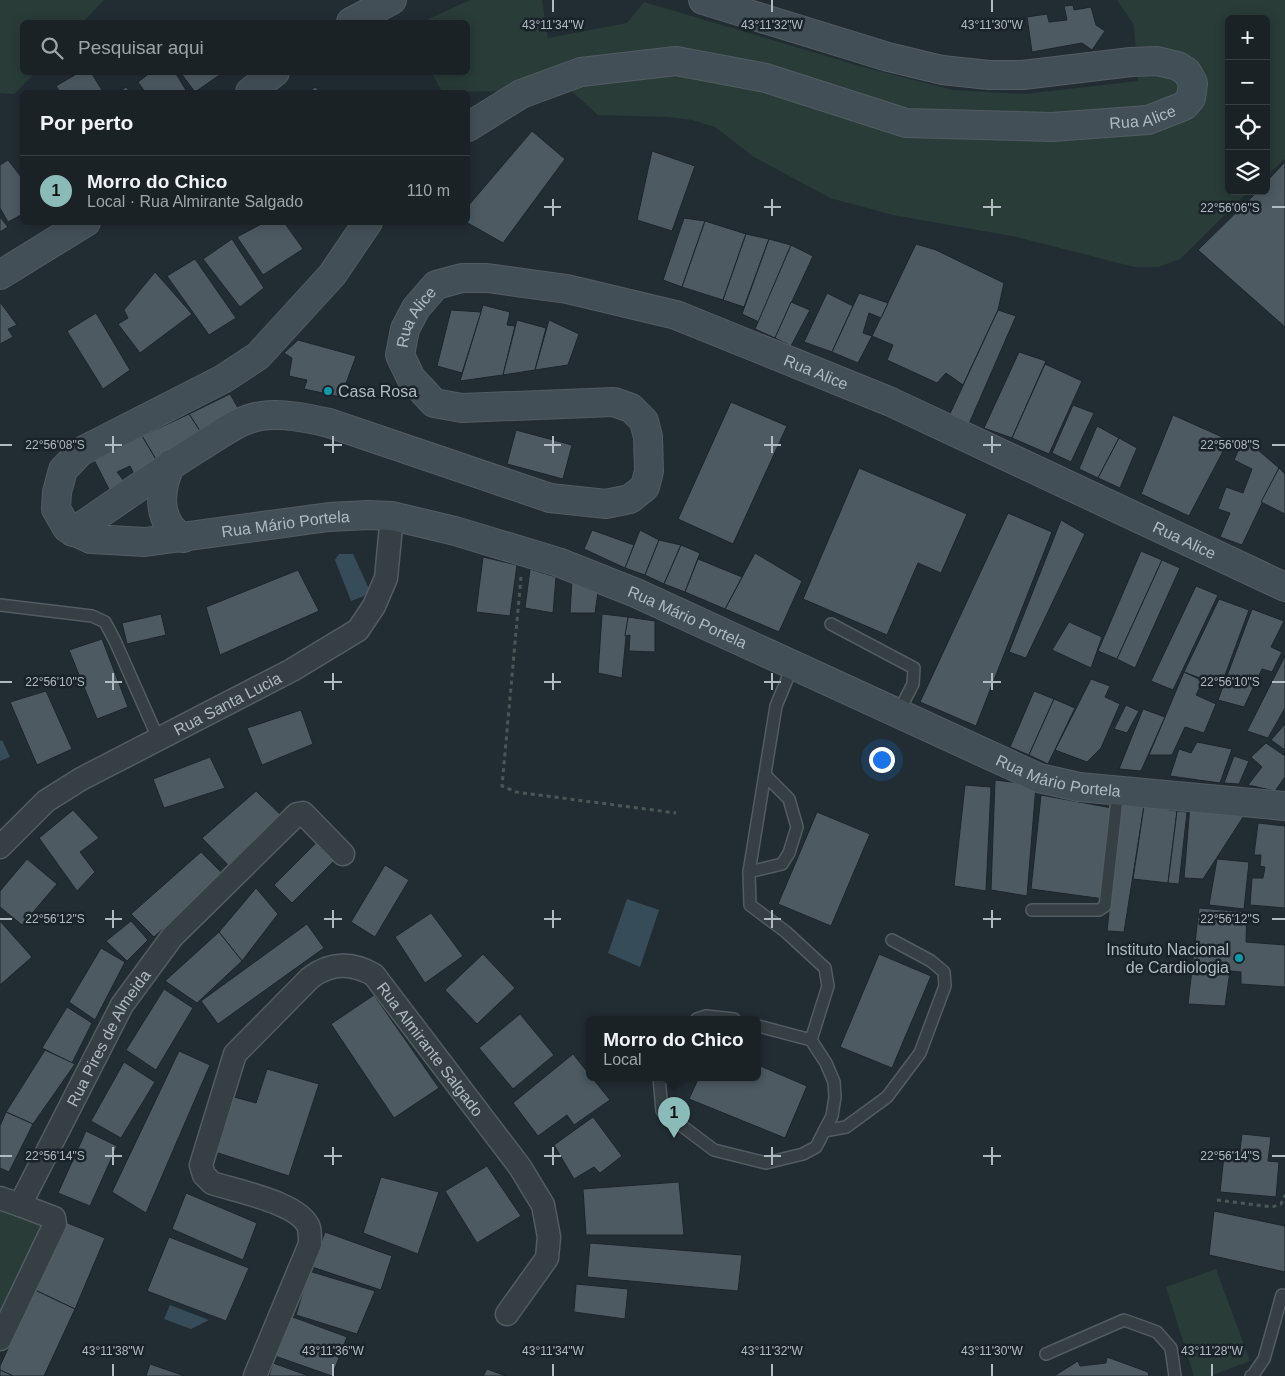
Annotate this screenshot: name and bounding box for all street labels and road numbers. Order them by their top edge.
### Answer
street label: Rua Alice [1109,102,1178,132]
street label: Rua Alice [394,284,439,349]
street label: Rua Alice [781,352,851,393]
street label: Rua Mário Portela [220,508,350,541]
street label: Rua Alice [1150,518,1219,562]
street label: Rua Mário Portela [625,583,750,652]
street label: Rua Santa Lucia [171,669,284,739]
street label: Rua Mário Portela [993,751,1121,800]
street label: Rua Pires de Almeida [64,967,154,1109]
street label: Rua Almirante Salgado [374,979,486,1120]

